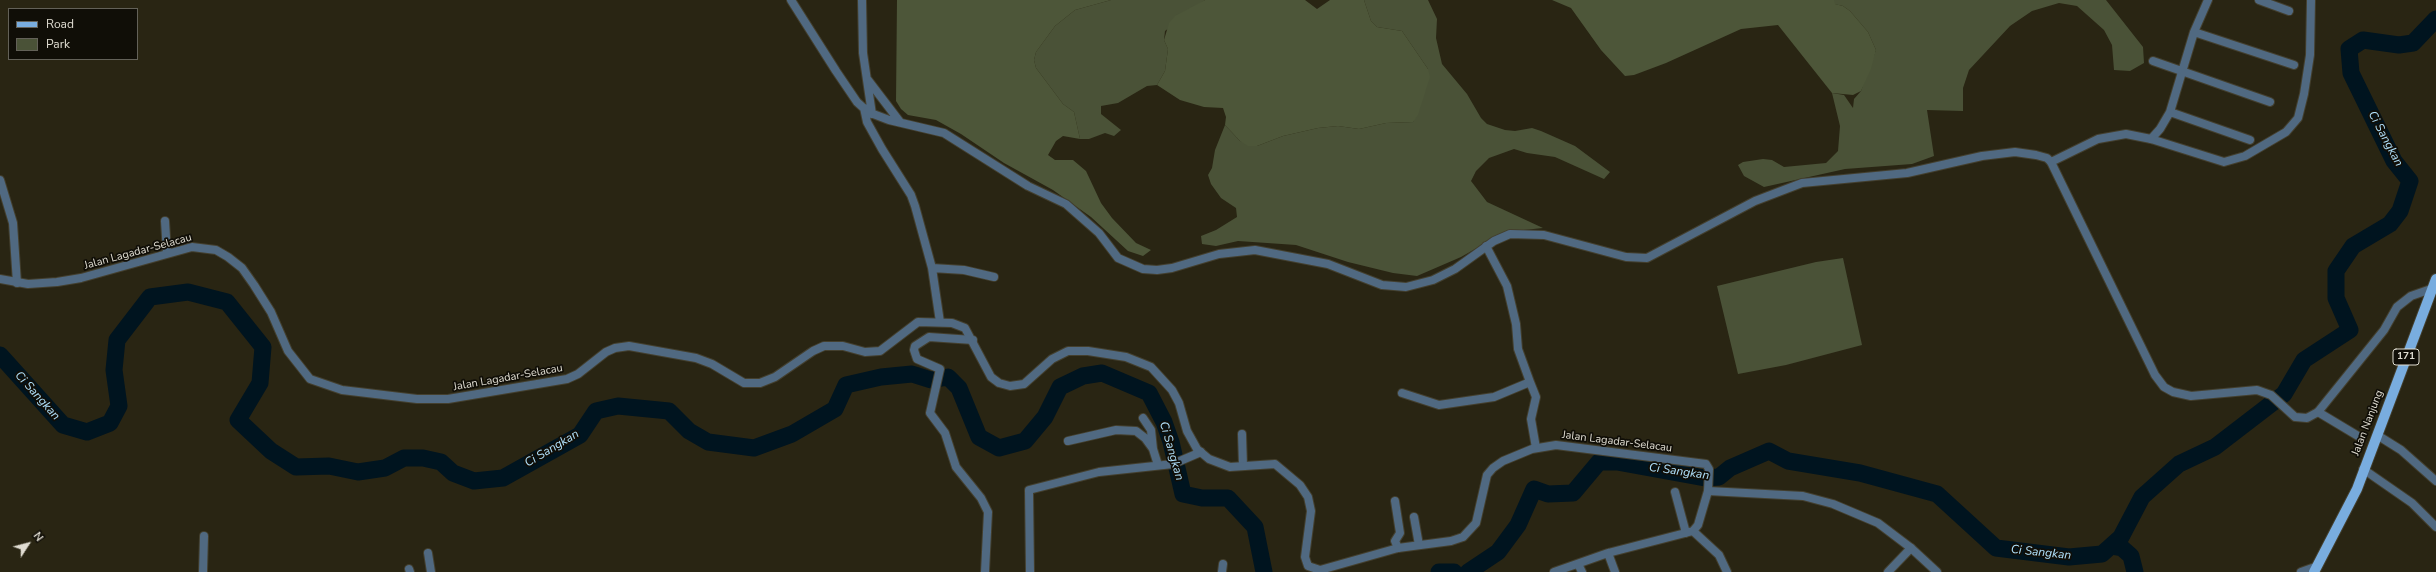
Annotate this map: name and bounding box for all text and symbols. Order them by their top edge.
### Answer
legend [8,8,138,60]
text: Road [46,16,74,32]
text: Park [46,36,70,52]
water label: Ci Sangkan [2364,109,2406,169]
street label: Jalan Lagadar-Selacau [83,231,193,273]
road number: 171 [2393,349,2419,365]
street label: Jalan Lagadar-Selacau [452,362,564,394]
water label: Ci Sangkan [11,369,63,423]
street label: Jalan Nanjung [2349,388,2387,458]
water label: Ci Sangkan [1156,420,1186,482]
water label: Ci Sangkan [522,427,582,471]
street label: Jalan Lagadar-Selacau [1561,429,1673,455]
water label: Ci Sangkan [1648,461,1710,483]
north arrow [8,524,48,564]
text: N [30,529,47,544]
water label: Ci Sangkan [2010,543,2072,563]

